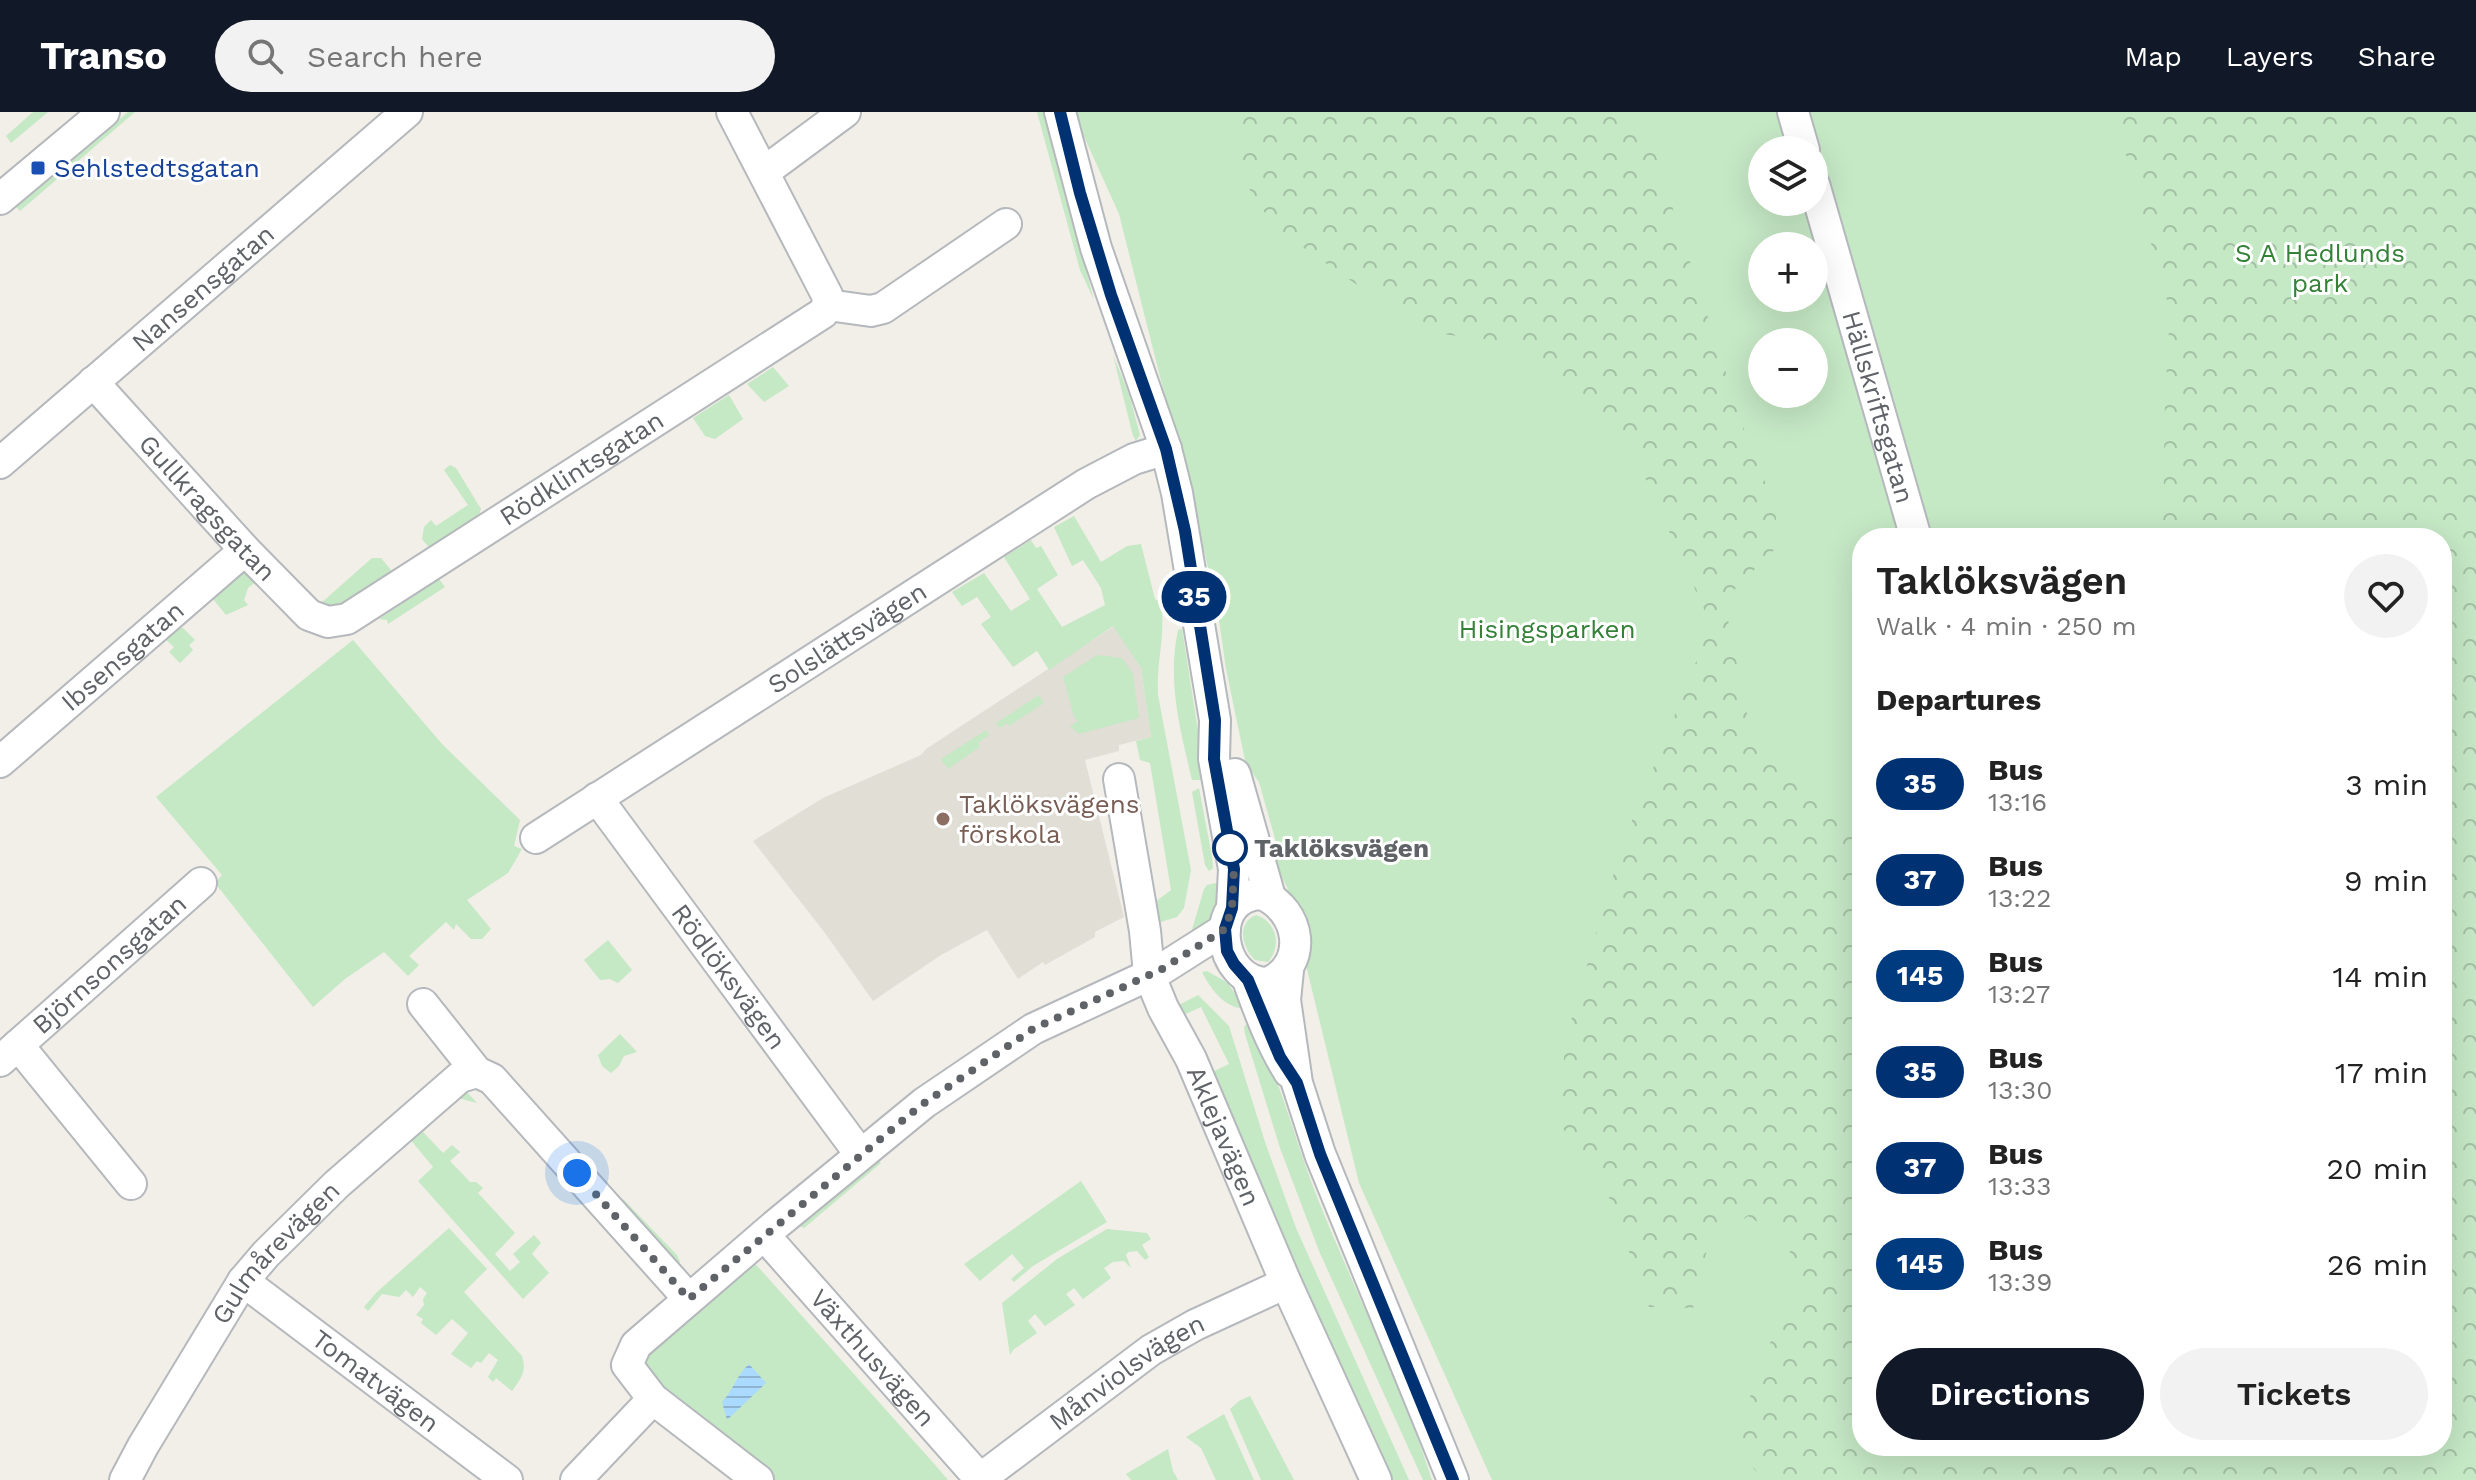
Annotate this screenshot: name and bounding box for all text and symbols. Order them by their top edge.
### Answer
search box [215,20,775,92]
text: Transo [40,34,167,78]
icon: search [243,34,287,78]
text: Search here [307,39,483,74]
text: Map [2125,40,2182,73]
text: Layers [2226,40,2314,73]
text: Share [2358,40,2436,73]
map controls [1748,136,1828,408]
button: layers [1748,136,1828,216]
place label: Sehlstedtsgatan [54,153,260,183]
marker: Sehlstedtsgatan [29,159,47,177]
street label: Nansensgatan [126,218,280,357]
button: + [1748,232,1828,312]
park label: S A Hedlunds park [2235,238,2405,298]
street label: Hällskriftsgatan [1836,307,1920,507]
button: − [1748,328,1828,408]
street label: Rödklintsgatan [494,405,669,532]
street label: Gullkragsgatan [133,428,282,587]
button: heart [2344,554,2428,638]
text: Taklöksvägen [1876,559,2127,603]
line badge: 35 [1158,571,1230,623]
street label: Solslättsvägen [762,576,932,700]
text: 35 [1178,580,1210,613]
street label: Ibsensgatan [55,595,190,717]
text: Walk · 4 min · 250 m [1876,611,2137,641]
park label: Hisingsparken [1458,614,1636,644]
text: Departures [1876,682,2041,717]
text: Bus [1988,752,2043,787]
text: 35 [1904,767,1936,800]
text: 3 min [2345,767,2428,802]
text: 13:16 [1988,787,2047,817]
place label: Taklöksvägens förskola [959,789,1139,849]
marker: Taklöksvägens förskola [934,810,952,828]
marker: Taklöksvägen [1213,831,1247,865]
place label: Taklöksvägen [1254,833,1429,863]
text: Bus [1988,848,2043,883]
text: 37 [1904,863,1936,896]
text: 9 min [2344,863,2428,898]
text: 13:22 [1988,883,2051,913]
street label: Björnsonsgatan [26,888,192,1040]
street label: Rödlöksvägen [665,898,792,1055]
text: Bus [1988,944,2043,979]
text: 145 [1897,959,1943,992]
text: 14 min [2333,959,2428,994]
text: 13:27 [1988,979,2050,1009]
text: Bus [1988,1040,2043,1075]
text: 35 [1904,1055,1936,1088]
text: 17 min [2335,1055,2428,1090]
street label: Aklejavägen [1181,1062,1267,1210]
text: 13:30 [1988,1075,2052,1105]
text: Bus [1988,1136,2043,1171]
text: 37 [1904,1151,1936,1184]
text: 20 min [2326,1151,2428,1186]
your location [557,1153,597,1193]
text: 13:33 [1988,1171,2051,1201]
street label: Gulmårevägen [206,1175,346,1329]
text: Bus [1988,1232,2043,1267]
text: 145 [1897,1247,1943,1280]
text: 26 min [2327,1247,2428,1282]
text: 13:39 [1988,1267,2052,1297]
street label: Växthusvägen [804,1283,941,1433]
street label: Månviolsvägen [1043,1308,1209,1436]
street label: Tomatvägen [306,1323,445,1438]
button: Directions [1876,1348,2144,1440]
button: Tickets [2160,1348,2428,1440]

